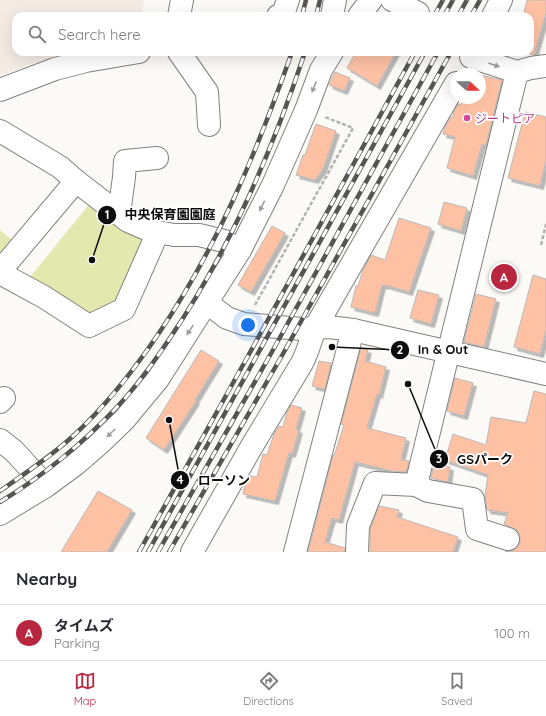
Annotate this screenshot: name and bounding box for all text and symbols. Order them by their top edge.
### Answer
search box [12,12,534,56]
icon: search [26,23,48,45]
text: Search here [58,25,141,44]
one-way arrow [488,62,500,68]
north arrow [450,68,486,104]
one-way arrow [311,81,317,93]
place label: ジートピア [475,111,535,126]
marker: ジートピア [462,113,472,123]
one-way arrow [259,200,265,211]
callout: 中央保育園園庭 [97,202,224,227]
text: 中央保育園園庭 [124,206,216,222]
text: 1 [105,207,109,222]
pin: A [491,262,517,292]
your location [238,315,258,335]
one-way arrow [186,325,194,335]
callout: In & Out [390,337,477,362]
text: In & Out [418,341,468,357]
text: 2 [397,342,404,357]
one-way arrow [106,428,116,438]
callout: GSパーク [429,446,521,471]
text: 3 [436,451,442,466]
text: GSパーク [457,451,513,467]
callout: ローソン [170,467,258,492]
text: 4 [176,472,184,487]
text: ローソン [198,472,250,488]
text: Nearby [16,568,77,589]
text: タイムズ [54,616,114,635]
text: A [25,625,33,641]
text: 100 m [494,625,530,641]
text: Parking [54,635,100,651]
tab: Map [74,670,96,708]
tab: Directions [243,670,294,708]
tab: Saved [441,670,472,708]

